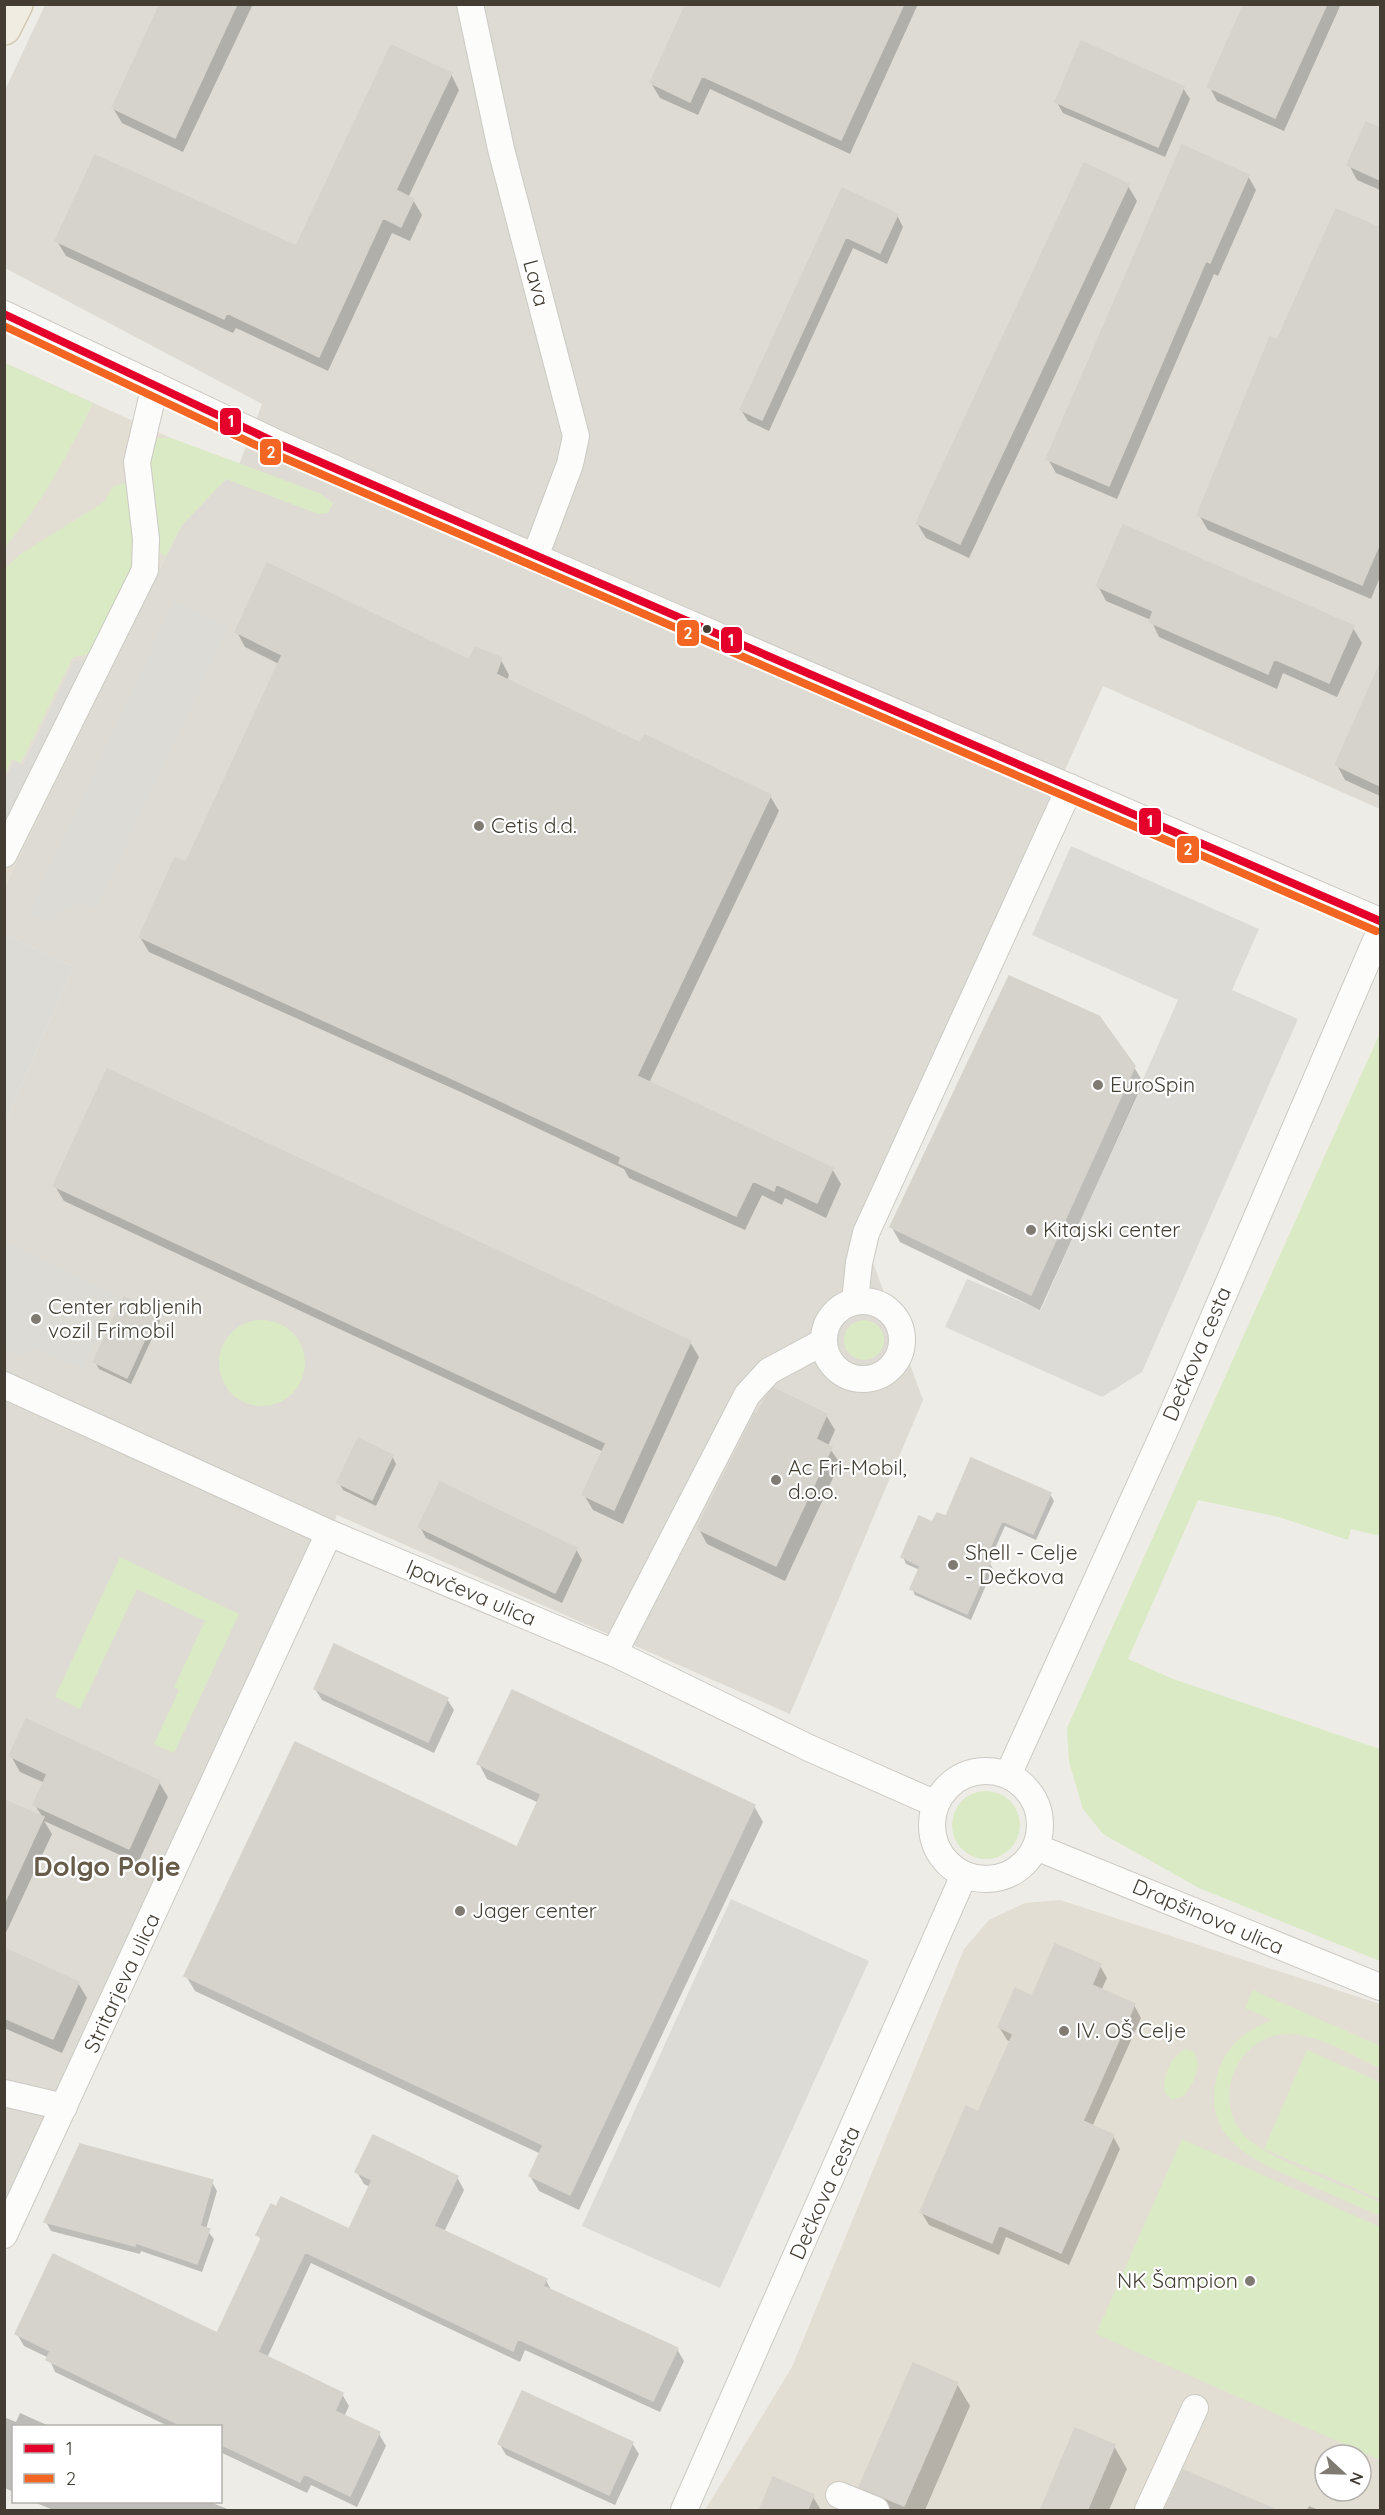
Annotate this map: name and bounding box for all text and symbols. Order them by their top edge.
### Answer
street label: Lava [518,256,556,309]
line badge: 1 [219,407,242,436]
text: 1 [228,411,234,431]
line badge: 2 [259,438,282,466]
text: 2 [266,442,276,462]
line badge: 2 [676,619,700,647]
text: 2 [683,623,693,643]
unlabelled marker [701,623,713,635]
line badge: 1 [720,626,743,654]
text: 1 [728,630,734,650]
line badge: 1 [1138,807,1162,836]
text: 1 [1147,811,1153,831]
place label: Cetis d.d. [491,812,577,838]
marker: Cetis d.d. [472,819,486,833]
line badge: 2 [1176,835,1200,864]
text: 2 [1183,839,1193,859]
place label: EuroSpin [1110,1071,1195,1097]
marker: EuroSpin [1091,1078,1105,1092]
place label: Kitajski center [1043,1216,1180,1242]
marker: Kitajski center [1024,1223,1038,1237]
street label: Dečkova cesta [1156,1283,1236,1425]
place label: Center rabljenih vozil Frimobil [48,1293,202,1343]
marker: Center rabljenih vozil Frimobil [29,1312,43,1326]
place label: Ac Fri-Mobil, d.o.o. [788,1454,907,1504]
marker: Ac Fri-Mobil, d.o.o. [769,1473,783,1487]
place label: Shell - Celje - Dečkova [965,1539,1078,1589]
street label: Ipavčeva ulica [403,1553,540,1631]
marker: Shell - Celje - Dečkova [946,1558,960,1572]
district label: Dolgo Polje [33,1849,181,1883]
street label: Drapšinova ulica [1129,1872,1288,1960]
place label: Jager center [472,1897,597,1923]
marker: Jager center [453,1904,467,1918]
street label: Stritarjeva ulica [77,1909,165,2057]
place label: IV. OŠ Celje [1076,2017,1186,2043]
marker: IV. OŠ Celje [1057,2024,1071,2038]
street label: Dečkova cesta [783,2122,865,2263]
place label: NK Šampion [1117,2267,1238,2293]
marker: NK Šampion [1243,2274,1257,2288]
legend [12,2425,222,2503]
text: 1 [66,2437,73,2460]
north arrow [1313,2443,1373,2503]
text: 2 [66,2467,76,2490]
text: N [1345,2469,1368,2488]

